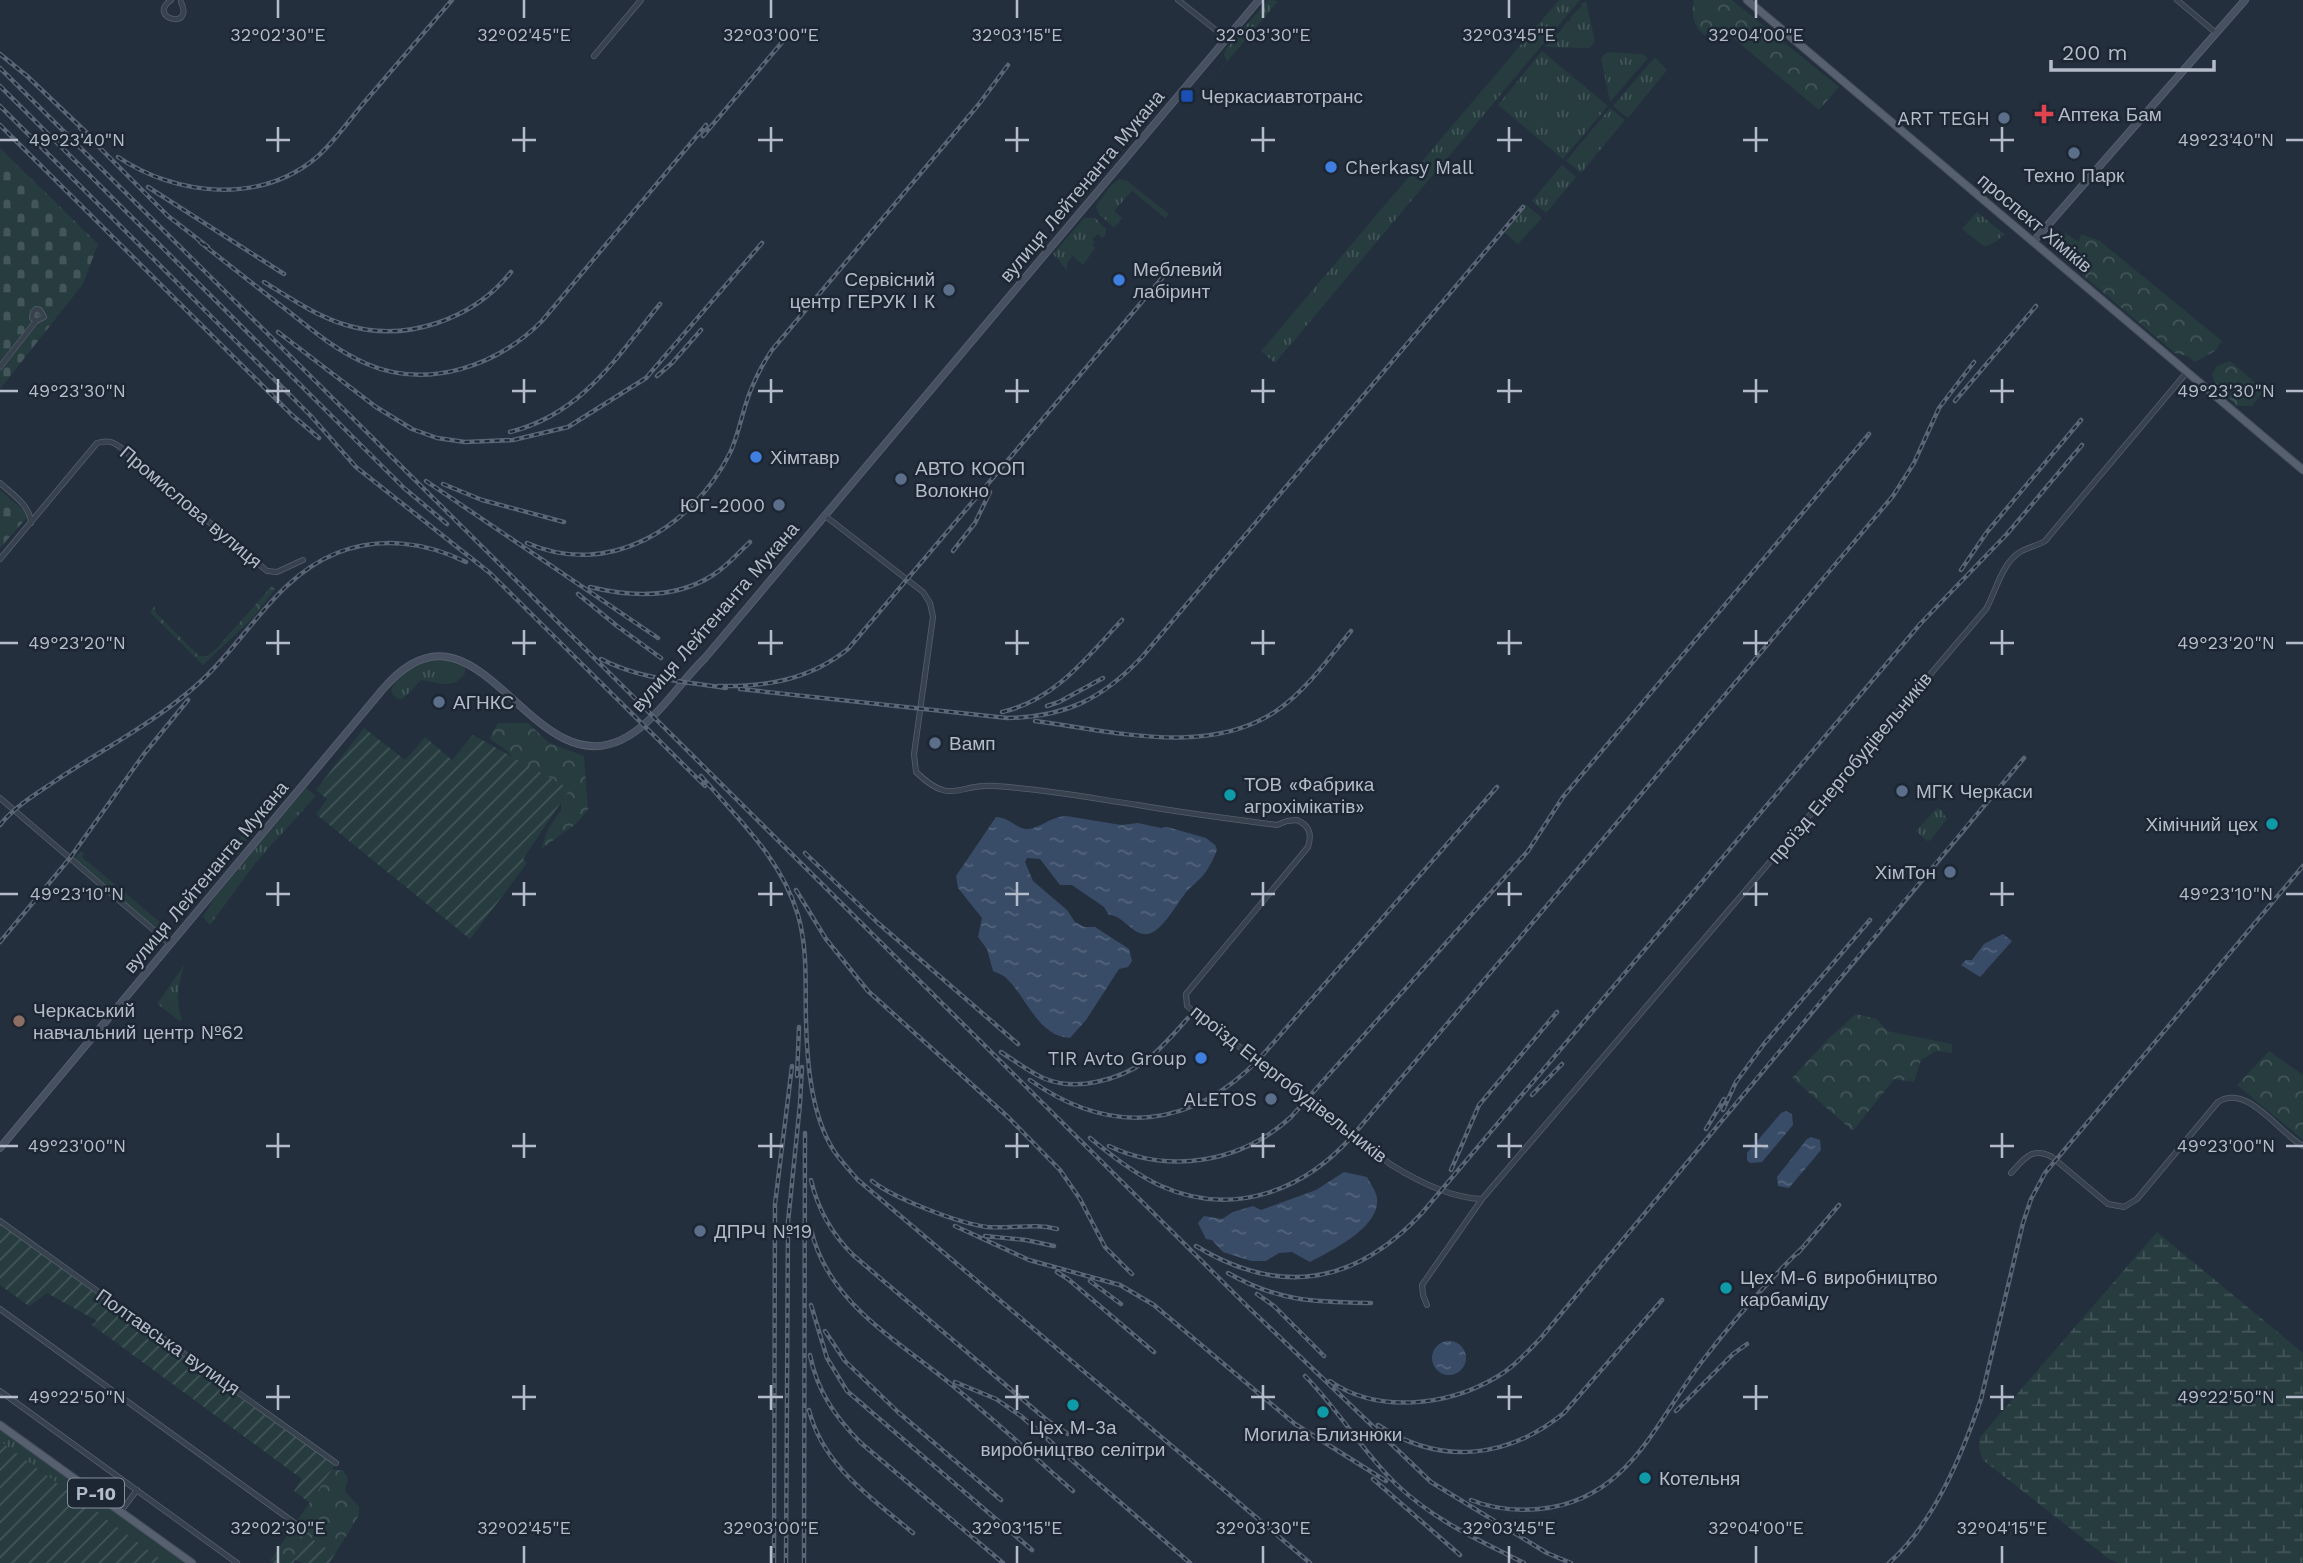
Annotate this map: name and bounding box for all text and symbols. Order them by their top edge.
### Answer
text: 32°02'30"E [230,24,326,45]
text: 32°02'45"E [477,24,571,45]
text: 32°03'00"E [723,24,819,45]
text: 32°03'15"E [971,24,1063,45]
text: 32°03'30"E [1215,24,1311,45]
text: 32°03'45"E [1462,24,1556,45]
text: 32°04'00"E [1708,24,1804,45]
scale bar [2051,28,2214,72]
text: 200 m [2062,40,2128,65]
street label: вулиця Лейтенанта Мукана [995,85,1169,287]
place label: Черкасиавтотранс [1201,85,1363,108]
marker: Черкасиавтотранс [1179,88,1195,104]
place label: Аптека Бам [2058,103,2162,126]
marker: Аптека Бам [2036,106,2052,122]
place label: ART TEGH [1897,107,1990,130]
marker: ART TEGH [1996,110,2012,126]
text: 49°23'40"N [29,129,125,150]
text: 49°23'40"N [2178,129,2274,150]
marker: Техно Парк [2066,145,2082,161]
place label: Cherkasy Mall [1345,156,1474,179]
marker: Cherkasy Mall [1323,159,1339,175]
place label: Техно Парк [2024,164,2125,187]
street label: проспект Хіміків [1973,168,2097,278]
place label: Меблевий лабіринт [1133,258,1222,303]
place label: Сервісний центр ГЕРУК І К [790,268,935,313]
marker: Меблевий лабіринт [1111,272,1127,288]
marker: Сервісний центр ГЕРУК І К [941,282,957,298]
text: 49°23'30"N [28,380,126,401]
text: 49°23'30"N [2177,380,2275,401]
street label: Промислова вулиця [115,441,267,573]
place label: Хімтавр [770,446,840,469]
marker: Хімтавр [748,449,764,465]
place label: АВТО КООП Волокно [915,457,1025,502]
marker: АВТО КООП Волокно [893,471,909,487]
place label: ЮГ-2000 [680,494,765,517]
marker: ЮГ-2000 [771,497,787,513]
street label: вулиця Лейтенанта Мукана [626,517,804,717]
text: 49°23'20"N [28,632,126,653]
text: 49°23'20"N [2177,632,2275,653]
street label: проїзд Енергобудівельників [1763,667,1937,869]
place label: АГНКС [453,691,514,714]
marker: АГНКС [431,694,447,710]
place label: Вамп [949,732,996,755]
marker: Вамп [927,735,943,751]
place label: ТОВ «Фабрика агрохімікатів» [1244,773,1375,818]
street label: вулиця Лейтенанта Мукана [119,776,293,978]
place label: МГК Черкаси [1916,780,2033,803]
marker: МГК Черкаси [1894,783,1910,799]
marker: ТОВ «Фабрика агрохімікатів» [1222,787,1238,803]
place label: Хімічний цех [2145,813,2258,836]
marker: Хімічний цех [2264,816,2280,832]
place label: ХімТон [1875,861,1936,884]
marker: ХімТон [1942,864,1958,880]
text: 49°23'10"N [30,883,124,904]
text: 49°23'10"N [2179,883,2273,904]
place label: Черкаський навчальний центр №62 [33,999,244,1044]
street label: проїзд Енергобудівельників [1186,1000,1392,1168]
marker: Черкаський навчальний центр №62 [11,1013,27,1029]
place label: TIR Avto Group [1048,1047,1187,1070]
marker: TIR Avto Group [1193,1050,1209,1066]
place label: ALETOS [1184,1088,1257,1111]
marker: ALETOS [1263,1091,1279,1107]
text: 49°23'00"N [28,1135,126,1156]
text: 49°23'00"N [2177,1135,2275,1156]
place label: ДПРЧ №19 [714,1220,812,1243]
marker: ДПРЧ №19 [692,1223,708,1239]
place label: Цех М-6 виробництво карбаміду [1740,1266,1938,1311]
marker: Цех М-6 виробництво карбаміду [1718,1280,1734,1296]
street label: Полтавська вулиця [92,1284,244,1400]
text: 49°22'50"N [28,1386,126,1407]
text: 49°22'50"N [2177,1386,2275,1407]
marker: Цех М-3а виробництво селітри [1065,1397,1081,1413]
marker: Могила Близнюки [1315,1404,1331,1420]
place label: Цех М-3а виробництво селітри [981,1416,1165,1461]
place label: Могила Близнюки [1244,1423,1402,1446]
place label: Котельня [1659,1467,1740,1490]
marker: Котельня [1637,1470,1653,1486]
road number: Р-10 [68,1478,124,1508]
text: 32°02'30"E [230,1517,326,1538]
text: 32°02'45"E [477,1517,571,1538]
text: 32°03'00"E [723,1517,819,1538]
text: 32°03'15"E [971,1517,1063,1538]
text: 32°03'30"E [1215,1517,1311,1538]
text: 32°03'45"E [1462,1517,1556,1538]
text: 32°04'00"E [1708,1517,1804,1538]
text: 32°04'15"E [1956,1517,2048,1538]

